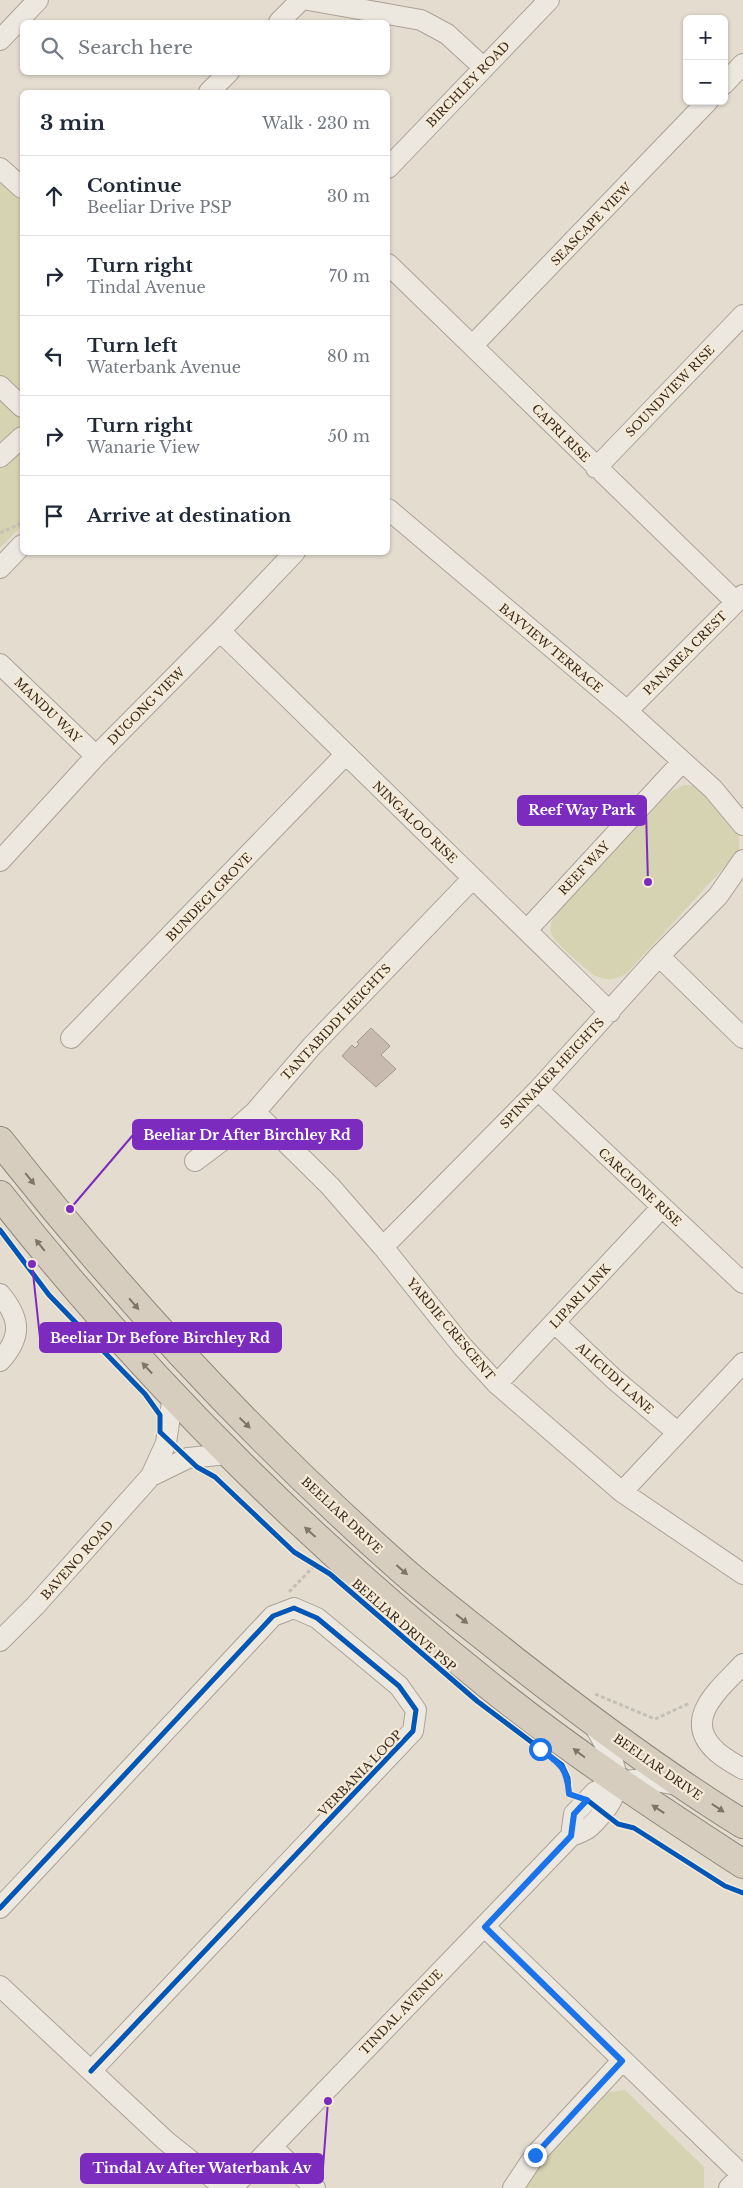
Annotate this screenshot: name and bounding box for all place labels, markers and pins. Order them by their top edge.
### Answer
callout: Reef Way Park [518,796,646,825]
callout: Beeliar Dr After Birchley Rd [133,1120,362,1149]
callout: Beeliar Dr Before Birchley Rd [40,1323,281,1352]
callout: Tindal Av After Waterbank Av [81,2154,323,2183]

